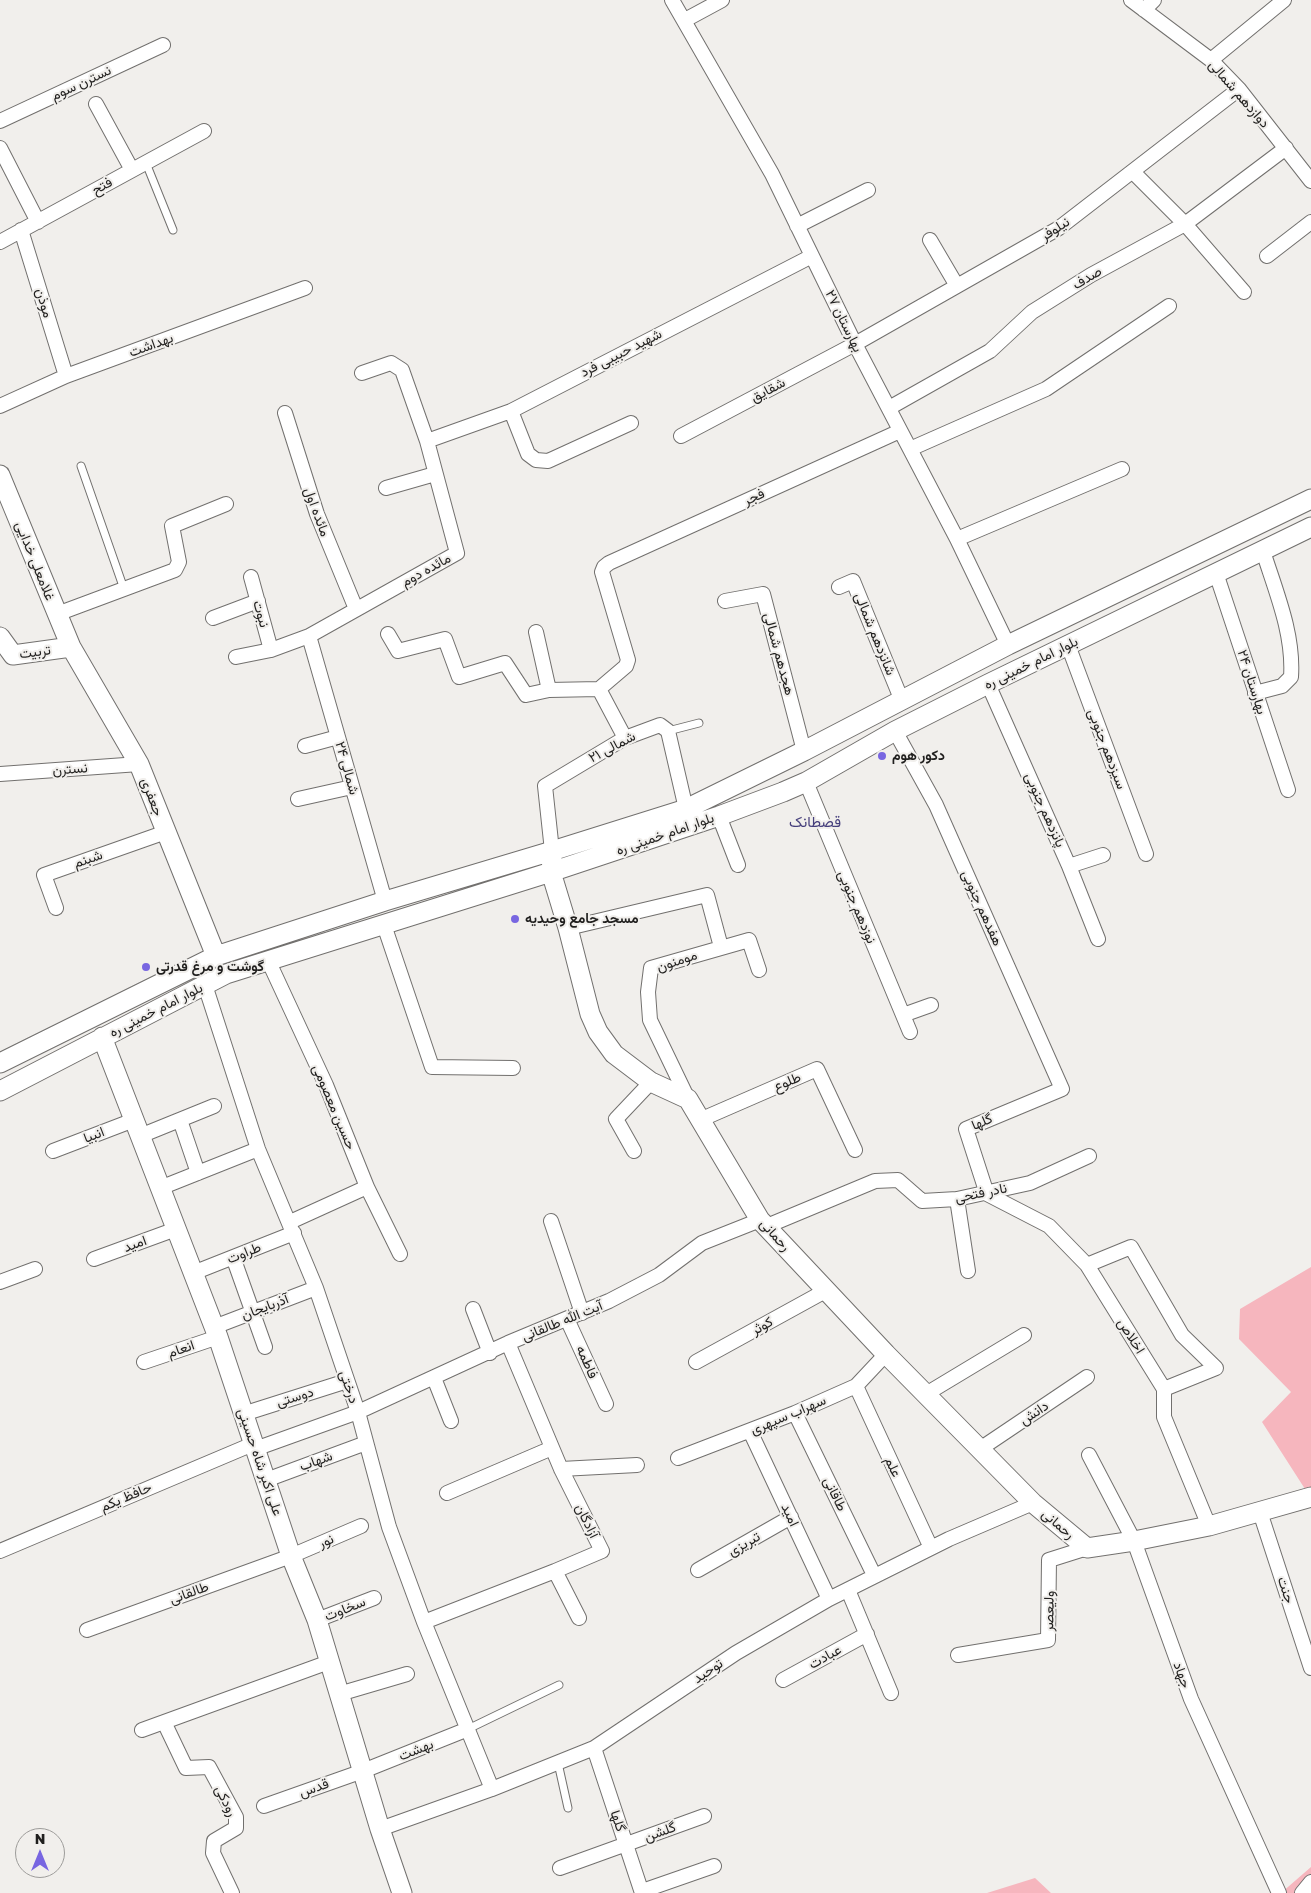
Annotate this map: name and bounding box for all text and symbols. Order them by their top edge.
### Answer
street label: دوازدهم شمالی [1205,57,1273,131]
street label: نسترن سوم [48,62,114,104]
street label: فتح [89,174,115,198]
street label: نیلوفر [1037,213,1073,245]
street label: صدف [1069,263,1105,293]
street label: موذن [32,286,56,320]
street label: بهارستان ۲۷ [822,287,866,355]
street label: شهید حبیبی فرد [577,325,665,381]
street label: بهداشت [127,329,175,361]
street label: شقایق [748,374,788,406]
street label: مائده اول [300,485,334,539]
street label: فجر [741,485,767,509]
street label: غلامعلی خدایی [12,519,58,603]
street label: مائده دوم [398,550,454,590]
street label: شانزدهم شمالی [851,590,899,678]
street label: نبوت [249,599,273,629]
street label: هجدهم شمالی [760,611,798,697]
street label: بلوار امام خمینی ره [981,633,1081,693]
street label: تربیت [18,641,52,663]
street label: بهارستان ۲۴ [1234,648,1270,716]
street label: سیزدهم جنوبی [1084,707,1130,791]
street label: ۲۱ شمالی [586,728,638,766]
street label: ۲۴ شمالی [331,739,363,797]
place label: دکور هوم [892,748,945,764]
marker: دکور هوم [876,750,888,762]
street label: نسترن [52,759,88,779]
street label: پانزدهم جنوبی [1021,770,1069,850]
street label: جعفری [137,775,167,819]
street label: بلوار امام خمینی ره [614,809,716,859]
district label: قصطانک [789,813,841,831]
street label: شبنم [71,846,105,872]
street label: نوزدهم جنوبی [834,868,880,946]
street label: هفدهم جنوبی [958,868,1006,948]
place label: مسجد جامع وحیدیه [525,911,639,927]
marker: مسجد جامع وحیدیه [509,913,521,925]
street label: مومنون [655,947,699,975]
place label: گوشت و مرغ قدرتی [156,959,264,975]
marker: گوشت و مرغ قدرتی [140,961,152,973]
street label: بلوار امام خمینی ره [106,979,206,1041]
street label: حسین معصومی [309,1062,359,1152]
street label: طلوع [771,1069,803,1095]
street label: گلها [969,1110,995,1134]
street label: انبیا [81,1123,107,1147]
street label: نادر فتحی [954,1180,1008,1206]
street label: رحمانی [756,1215,794,1255]
street label: امید [121,1232,149,1256]
street label: طراوت [224,1239,264,1267]
street label: آذربایجان [239,1290,291,1324]
street label: آیت الله طالقانی [519,1297,605,1345]
street label: کوثر [748,1313,776,1339]
street label: اخلاص [1114,1315,1148,1357]
street label: انعام [165,1337,197,1361]
street label: فاطمه [572,1343,602,1381]
street label: درختی [336,1368,362,1406]
street label: دوستی [274,1383,316,1411]
street label: سهراب سپهری [748,1392,828,1438]
street label: دانش [1016,1397,1052,1429]
street label: علی اکبر شاه حسینی [234,1406,286,1518]
street label: شهاب [297,1447,335,1475]
street label: علم [881,1454,905,1480]
street label: طاقانی [820,1474,850,1514]
street label: حافظ یکم [98,1479,154,1515]
street label: آزادگان [572,1501,602,1541]
street label: امید [777,1501,803,1529]
street label: رحمانی [1038,1505,1078,1543]
street label: تبریزی [725,1528,763,1560]
street label: نور [316,1530,336,1552]
street label: جنت [1274,1575,1298,1605]
street label: طالقانی [167,1578,211,1608]
street label: ولیعصر [1040,1590,1058,1632]
street label: سخاوت [322,1593,368,1625]
street label: عبادت [806,1641,844,1673]
street label: توحید [690,1655,726,1687]
street label: جهاد [1170,1660,1194,1690]
street label: بهشت [396,1735,436,1765]
street label: قدس [297,1775,331,1801]
street label: رودکی [211,1783,241,1819]
street label: گلها [607,1808,629,1834]
street label: گلشن [642,1819,678,1845]
north arrow [15,1828,65,1878]
text: N [35,1830,45,1847]

